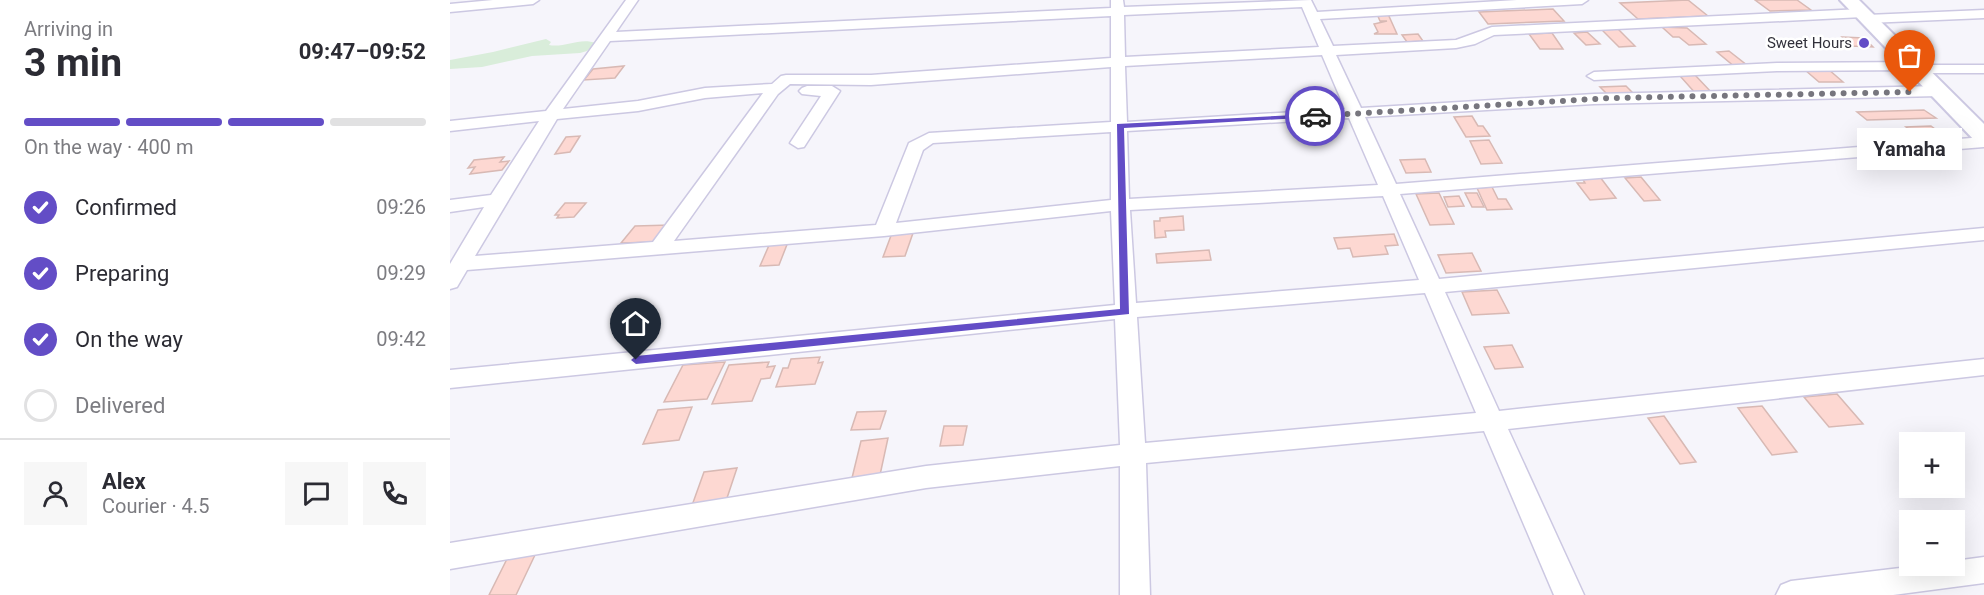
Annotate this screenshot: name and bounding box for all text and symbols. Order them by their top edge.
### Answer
text: Arriving in [24,17,113,41]
pin [1884,30,1935,92]
place label: Sweet Hours [1767,34,1852,52]
marker: Sweet Hours [1857,36,1871,50]
text: 09:47–09:52 [299,39,426,64]
icon: bag [1893,39,1926,72]
text: 3 min [24,40,122,86]
courier [1285,86,1345,146]
icon: car [1299,100,1332,133]
callout: Yamaha [1858,128,1962,170]
text: On the way · 400 m [24,135,193,159]
text: Yamaha [1873,137,1946,161]
icon: check [24,191,57,224]
text: Confirmed [75,195,177,220]
text: 09:26 [376,195,426,219]
icon: check [24,257,57,290]
text: Preparing [75,261,169,286]
text: 09:29 [376,261,426,285]
pin [610,298,661,360]
icon: home [619,307,652,340]
icon: check [24,323,57,356]
text: On the way [75,327,183,352]
text: 09:42 [376,327,426,351]
text: Delivered [75,393,165,418]
map controls [1899,432,1965,576]
button: + [1899,432,1965,498]
button: person [24,462,87,525]
button: chat [285,462,348,525]
button: phone [363,462,426,525]
text: Alex [102,469,146,494]
text: Courier · 4.5 [102,494,209,518]
button: − [1899,510,1965,576]

